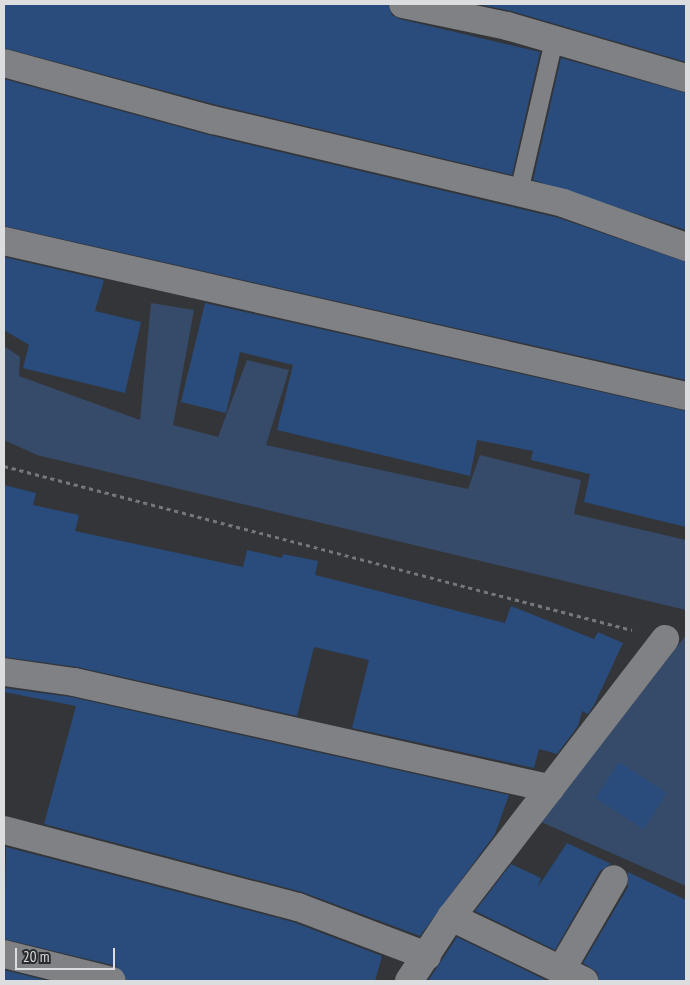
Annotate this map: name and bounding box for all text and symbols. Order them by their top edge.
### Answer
scale bar [18,938,118,970]
text: 20 m [23,947,49,966]

